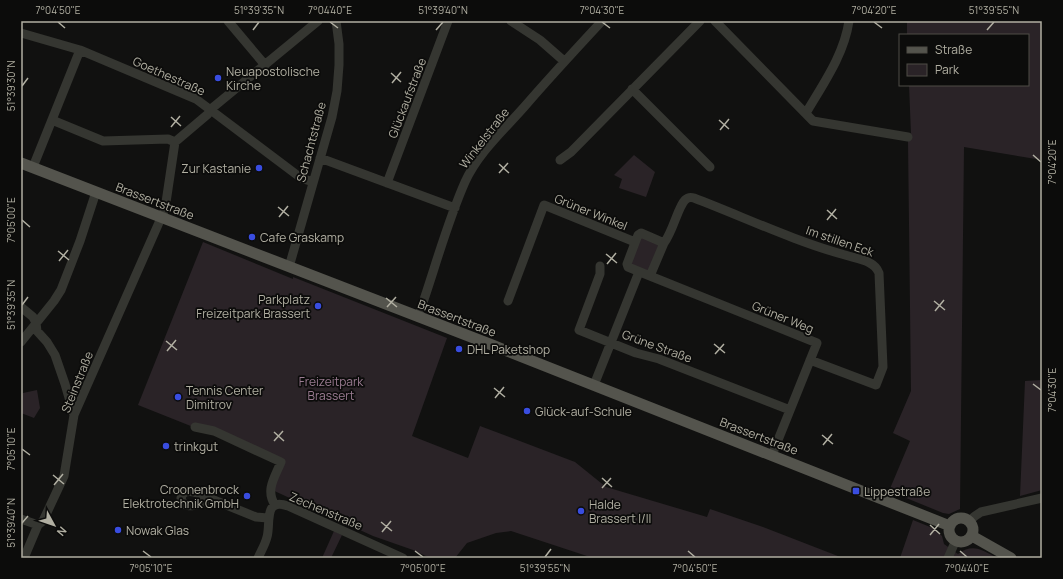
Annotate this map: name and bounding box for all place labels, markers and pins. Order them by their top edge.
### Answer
place label: Neuapostolische Kirche [226,63,320,94]
marker: Neuapostolische Kirche [213,73,223,83]
place label: Zur Kastanie [181,160,251,177]
marker: Zur Kastanie [254,163,264,173]
place label: Cafe Graskamp [260,229,344,246]
marker: Cafe Graskamp [247,232,257,242]
place label: Parkplatz Freizeitpark Brassert [196,291,310,322]
marker: Parkplatz Freizeitpark Brassert [313,301,323,311]
place label: DHL Paketshop [467,341,550,358]
marker: DHL Paketshop [454,344,464,354]
place label: Tennis Center Dimitrov [186,382,264,413]
marker: Tennis Center Dimitrov [173,392,183,402]
place label: Glück-auf-Schule [535,403,632,420]
marker: Glück-auf-Schule [522,406,532,416]
place label: trinkgut [174,438,218,455]
marker: trinkgut [161,441,171,451]
place label: Croonenbrock Elektrotechnik GmbH [123,481,240,512]
place label: Lippestraße [864,483,930,500]
marker: Lippestraße [851,486,861,496]
marker: Croonenbrock Elektrotechnik GmbH [242,491,252,501]
place label: Halde Brassert I/II [589,496,651,527]
marker: Halde Brassert I/II [576,506,586,516]
place label: Nowak Glas [126,522,189,539]
marker: Nowak Glas [113,525,123,535]

